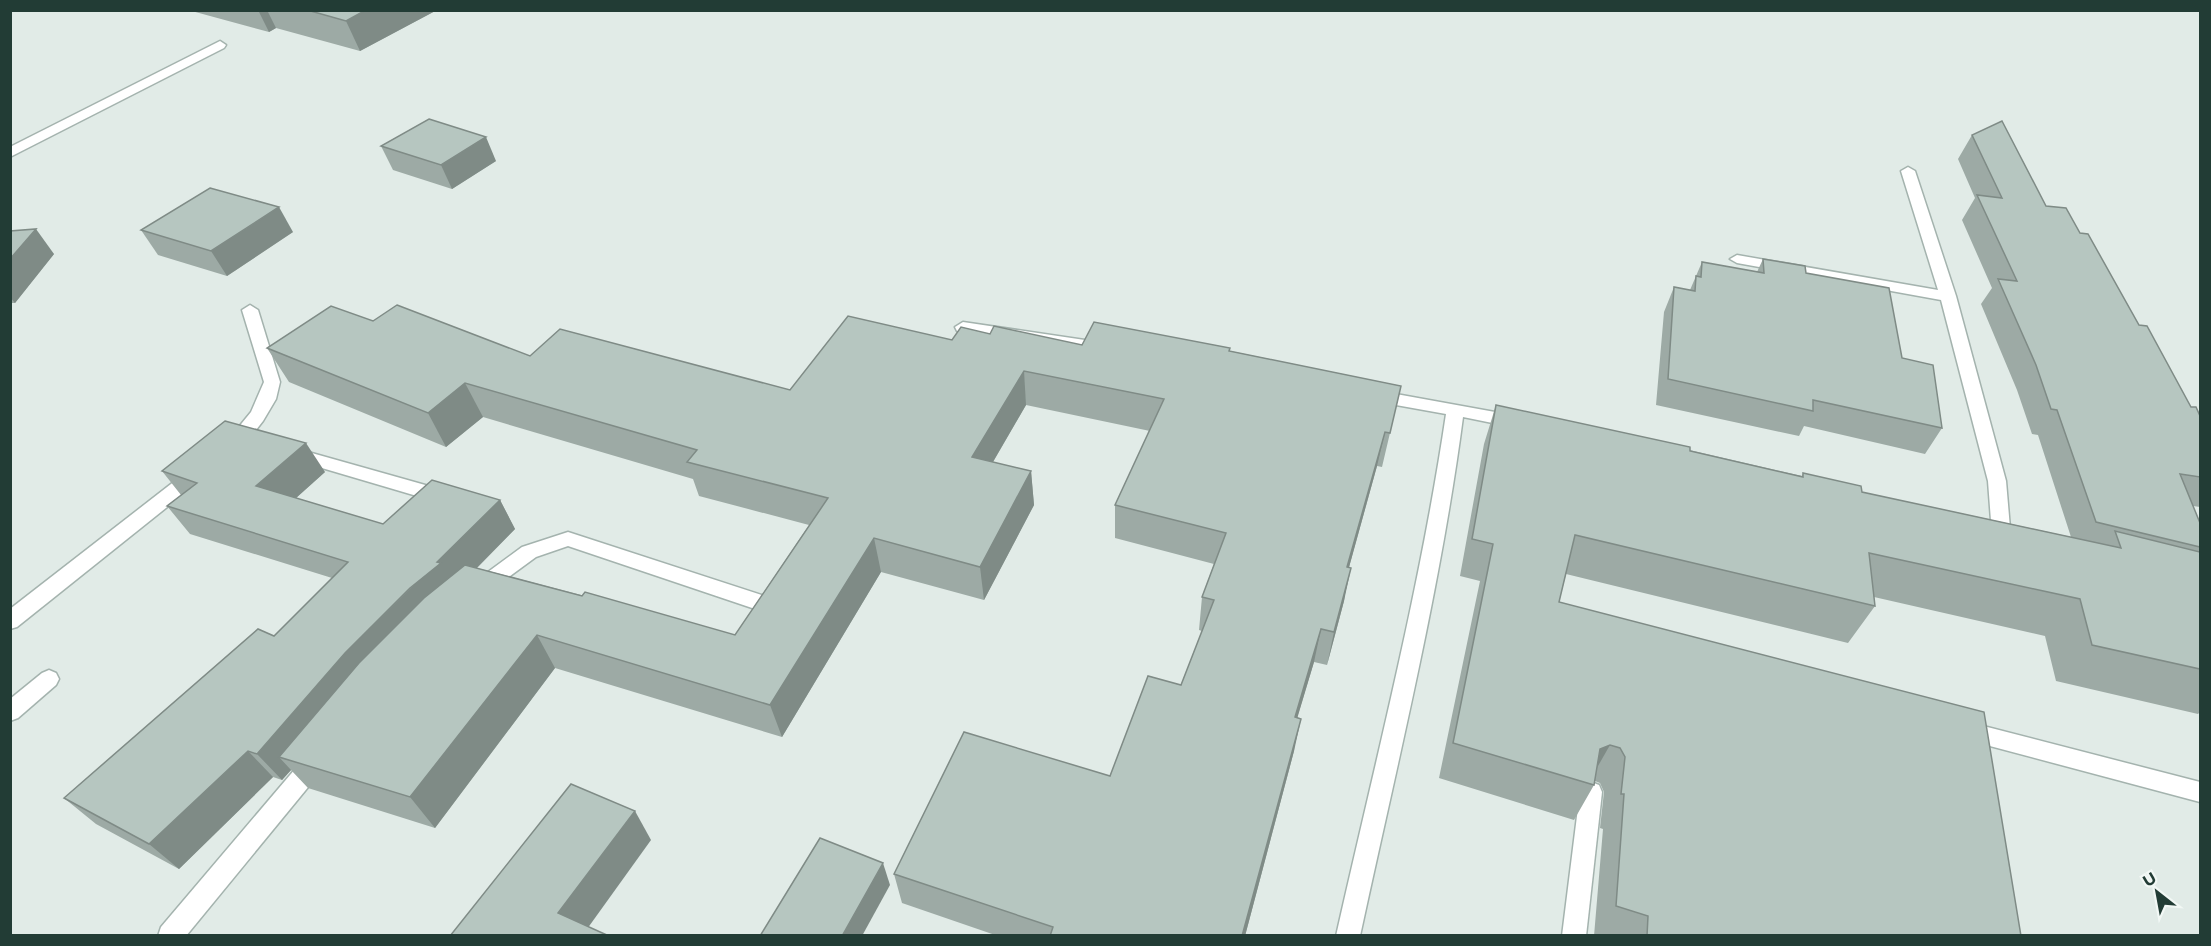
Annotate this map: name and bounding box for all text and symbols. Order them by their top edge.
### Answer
north arrow [2127,862,2187,922]
text: U [2139,868,2160,891]

